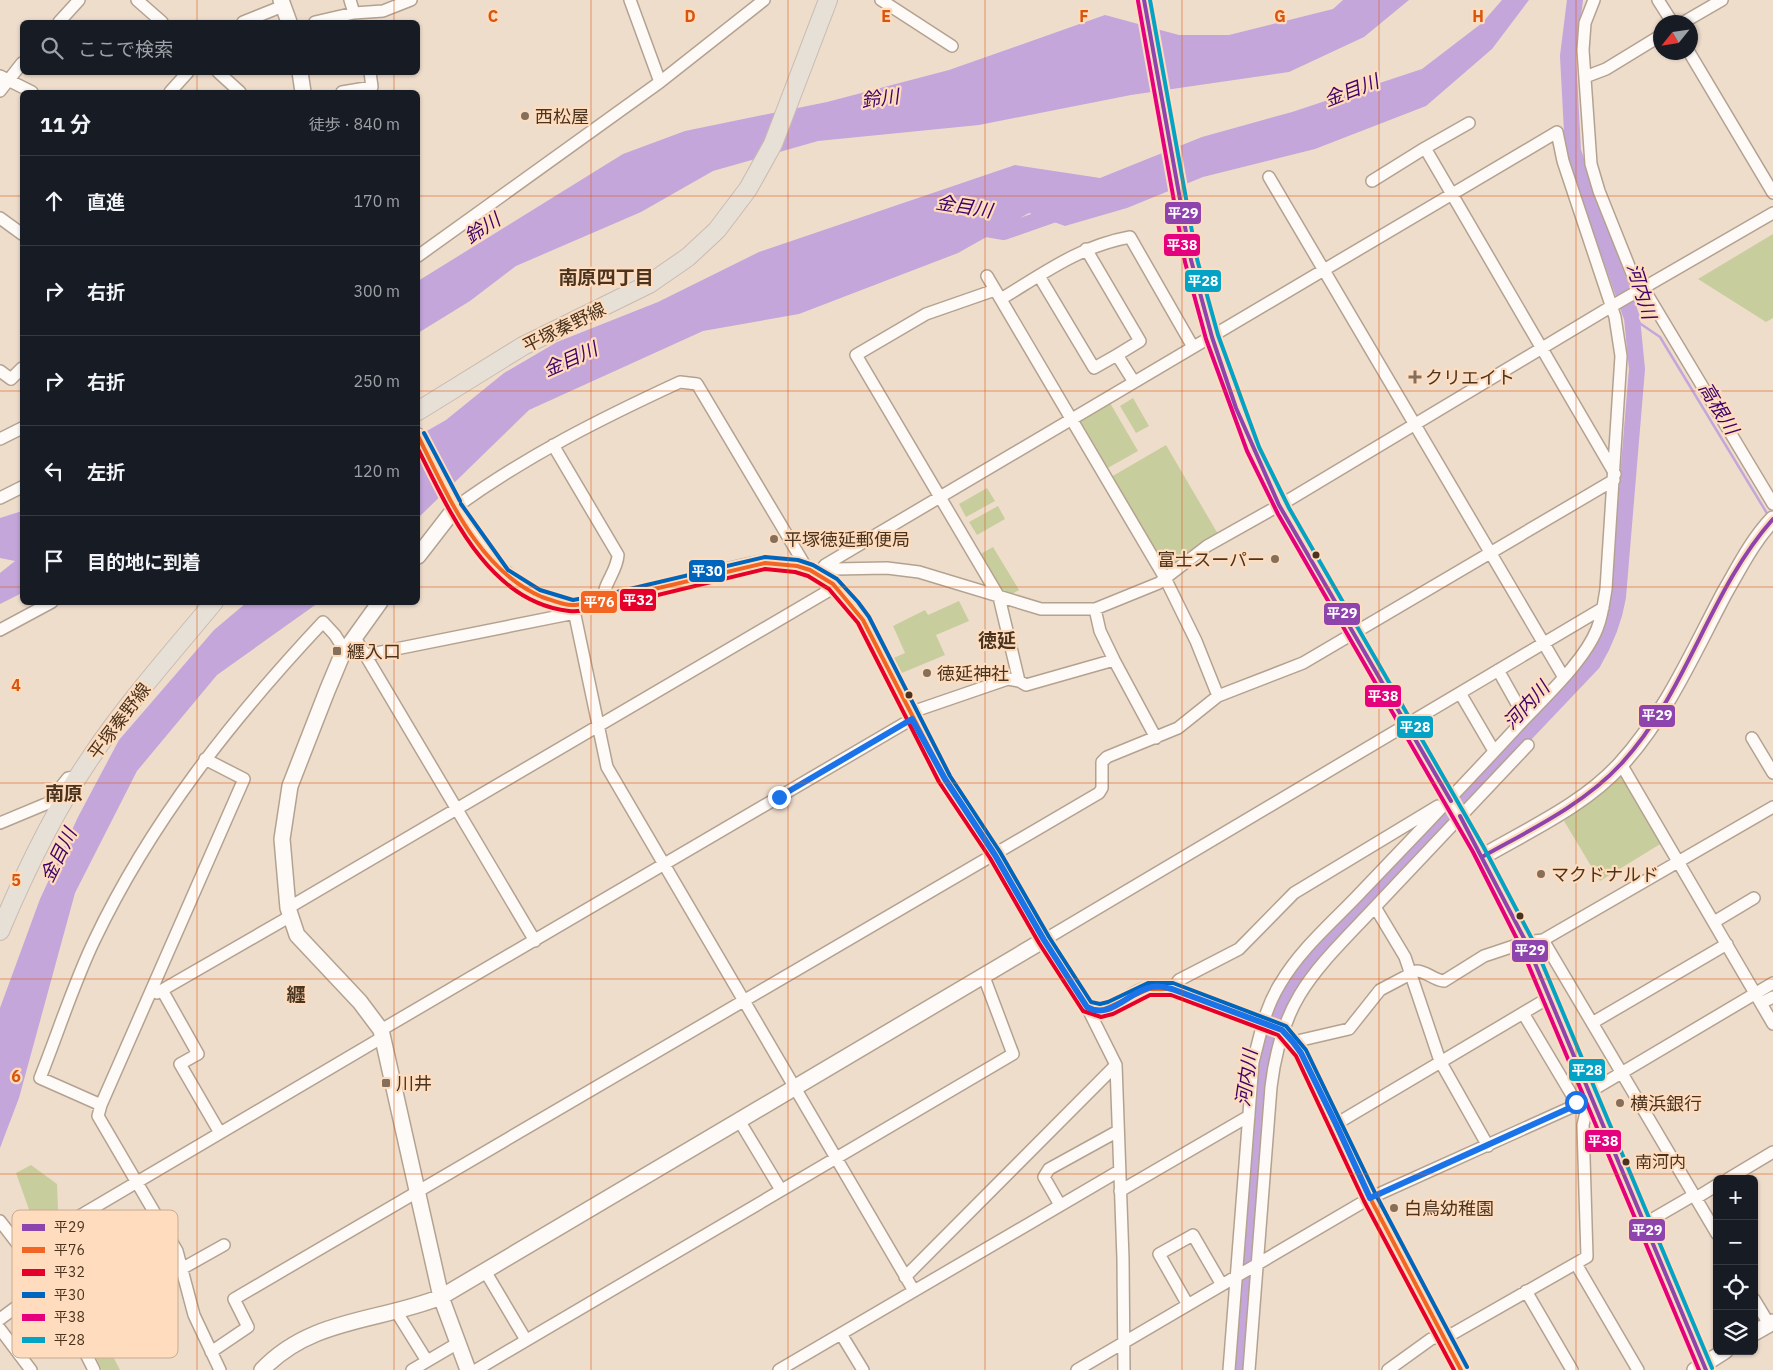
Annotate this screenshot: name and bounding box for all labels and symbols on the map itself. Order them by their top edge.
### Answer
text: C [488,6,498,26]
text: D [684,6,696,26]
text: E [881,6,891,26]
text: F [1079,6,1089,26]
text: G [1274,6,1286,26]
text: H [1472,6,1484,26]
north arrow [1653,15,1698,60]
water label: 金目川 [1320,68,1384,111]
water label: 鈴川 [860,84,902,112]
place label: 西松屋 [535,105,589,128]
marker: 西松屋 [519,110,531,122]
water label: 金目川 [934,190,996,223]
line badge: 平29 [1164,201,1202,225]
text: 平29 [1168,204,1198,222]
water label: 鈴川 [460,207,506,248]
line badge: 平38 [1163,233,1201,257]
text: 平38 [1167,236,1197,254]
water label: 河内川 [1622,260,1662,324]
district label: 南原四丁目 [558,265,654,289]
line badge: 平28 [1184,269,1222,293]
text: 平28 [1188,272,1218,290]
street label: 平塚秦野線 [519,297,609,357]
water label: 金目川 [539,336,603,382]
place label: クリエイト [1425,366,1515,389]
marker: クリエイト [1409,371,1421,383]
water label: 高根川 [1694,377,1745,440]
place label: 平塚徳延郵便局 [784,528,910,551]
marker: 平塚徳延郵便局 [768,533,780,545]
place label: 富士スーパー [1157,548,1265,571]
unlabelled marker [1311,550,1321,560]
marker: 富士スーパー [1269,553,1281,565]
line badge: 平30 [688,559,726,583]
text: 平30 [692,562,722,580]
line badge: 平32 [619,588,657,612]
line badge: 平76 [580,590,618,614]
text: 平32 [623,591,653,609]
text: 平76 [584,593,614,611]
line badge: 平29 [1323,602,1361,626]
text: 平29 [1327,604,1357,622]
district label: 徳延 [978,628,1016,652]
place label: 纒入口 [347,640,401,663]
marker: 纒入口 [331,645,343,657]
place label: 徳延神社 [937,662,1009,685]
marker: 徳延神社 [921,667,933,679]
text: 4 [11,675,21,695]
water label: 河内川 [1498,675,1556,734]
street label: 平塚秦野線 [83,678,155,764]
line badge: 平38 [1364,684,1402,708]
text: 平38 [1368,687,1398,705]
unlabelled marker [904,690,914,700]
line badge: 平29 [1638,704,1676,728]
text: 平29 [1642,706,1672,724]
line badge: 平28 [1396,715,1434,739]
text: 平28 [1400,718,1430,736]
district label: 南原 [45,781,83,805]
route end [768,786,791,809]
water label: 金目川 [35,822,82,886]
place label: マクドナルド [1551,863,1659,886]
marker: マクドナルド [1535,868,1547,880]
text: 5 [11,870,21,890]
unlabelled marker [1515,911,1525,921]
line badge: 平29 [1511,939,1549,963]
text: 平29 [1515,941,1545,959]
district label: 纒 [286,982,306,1006]
water label: 河内川 [1230,1046,1262,1108]
line badge: 平28 [1568,1058,1606,1082]
text: 平28 [1572,1061,1602,1079]
text: 6 [11,1066,21,1086]
place label: 川井 [396,1072,432,1095]
marker: 川井 [380,1077,392,1089]
route start [1565,1091,1588,1114]
place label: 横浜銀行 [1630,1092,1702,1115]
marker: 横浜銀行 [1614,1097,1626,1109]
line badge: 平38 [1584,1129,1622,1153]
text: 平38 [1588,1132,1618,1150]
place label: 南河内 [1635,1151,1686,1173]
marker: 南河内 [1621,1157,1631,1167]
place label: 白鳥幼稚園 [1404,1197,1494,1220]
marker: 白鳥幼稚園 [1388,1202,1400,1214]
legend [12,1210,178,1358]
text: 平29 [54,1218,85,1236]
line badge: 平29 [1628,1218,1666,1242]
text: 平29 [1632,1221,1662,1239]
text: 平76 [54,1241,85,1259]
text: 平32 [54,1263,85,1281]
text: 平30 [54,1286,85,1304]
text: 平38 [54,1308,85,1326]
text: 平28 [54,1331,85,1349]

